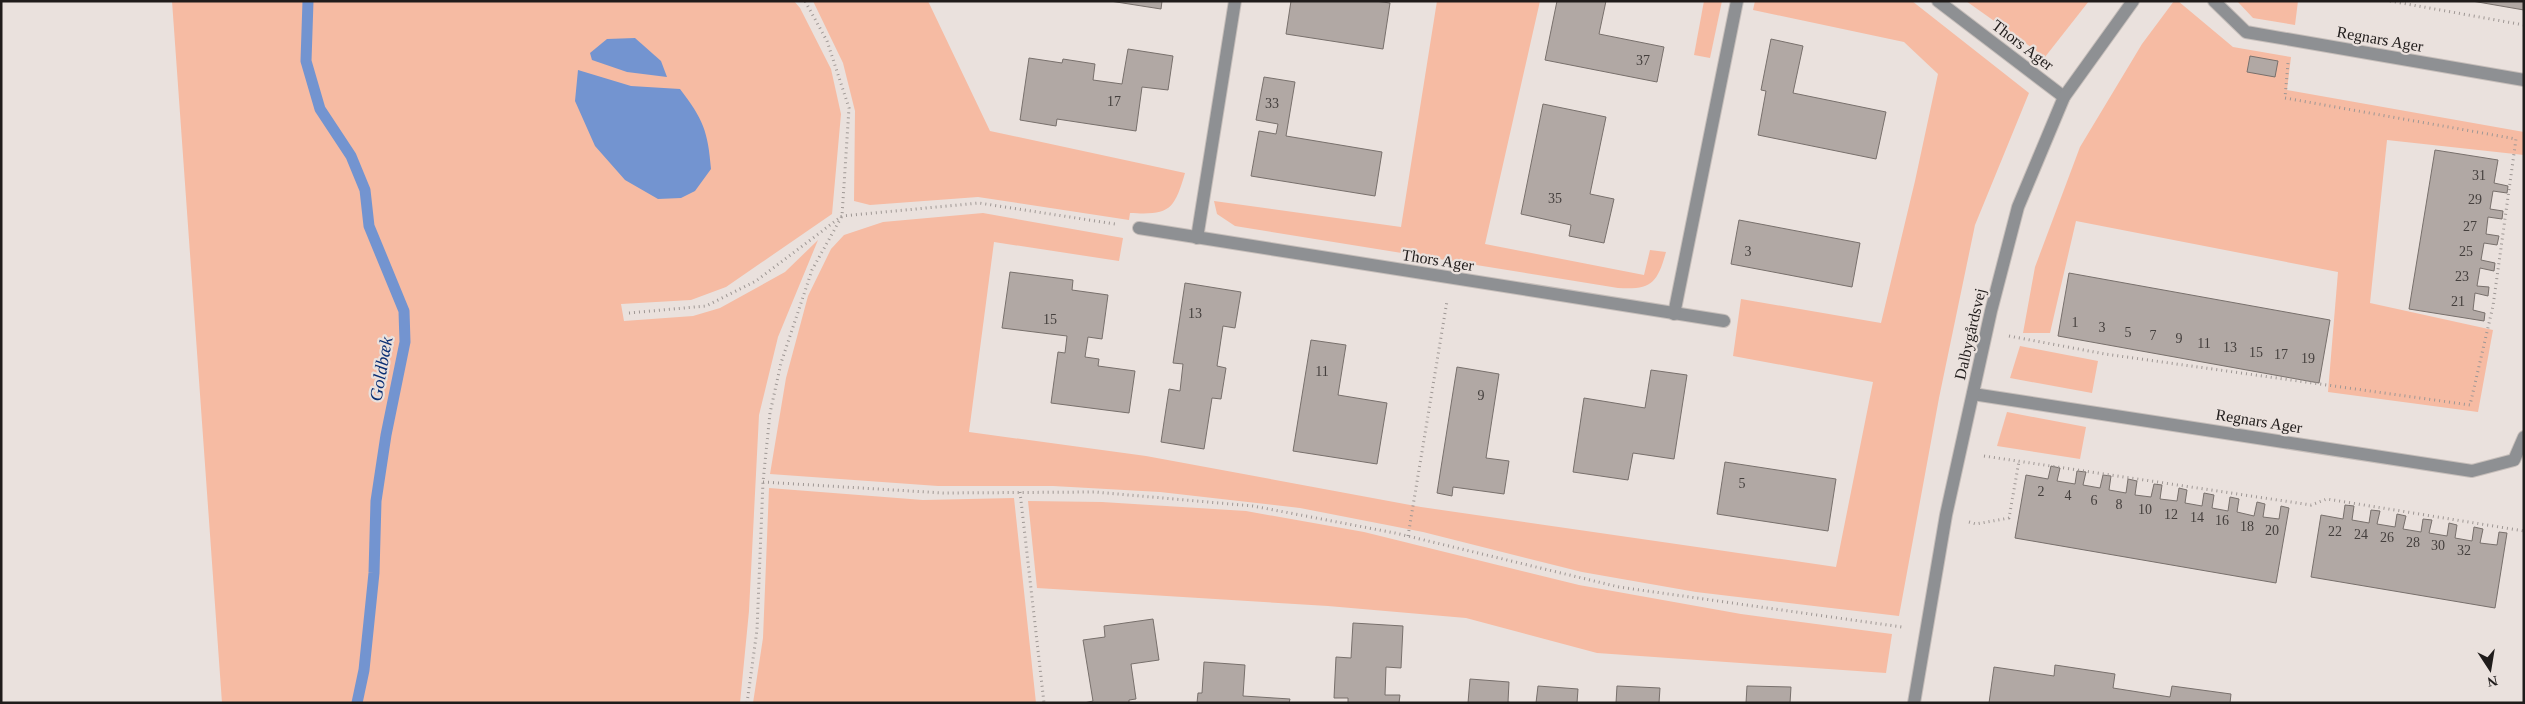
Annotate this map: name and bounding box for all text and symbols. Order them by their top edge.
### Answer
street label: Thors Ager [1988,16,2058,75]
street label: Regnars Ager [2335,23,2425,56]
house number: 37 [1636,53,1650,68]
house number: 17 [1107,94,1121,109]
house number: 33 [1265,96,1279,111]
house number: 31 [2472,168,2486,183]
house number: 35 [1548,191,1562,206]
house number: 29 [2468,192,2482,207]
house number: 27 [2463,219,2477,234]
house number: 3 [1745,244,1752,259]
house number: 25 [2459,244,2473,259]
street label: Thors Ager [1401,246,1476,275]
house number: 23 [2455,269,2469,284]
street label: Dalbygårdsvej [1951,287,1990,382]
house number: 21 [2451,294,2465,309]
house number: 13 [1188,306,1202,321]
house number: 15 [1043,312,1057,327]
house number: 1 [2072,315,2079,330]
house number: 3 [2099,320,2106,335]
house number: 5 [2125,325,2132,340]
house number: 7 [2150,328,2157,343]
house number: 9 [2176,331,2183,346]
water label: Goldbæk [366,334,397,403]
house number: 11 [2197,336,2211,351]
house number: 13 [2223,340,2237,355]
house number: 15 [2249,345,2263,360]
house number: 17 [2274,347,2288,362]
house number: 19 [2301,351,2315,366]
house number: 11 [1315,364,1329,379]
house number: 9 [1478,388,1485,403]
street label: Regnars Ager [2214,406,2304,437]
house number: 5 [1739,476,1746,491]
house number: 2 [2038,484,2045,499]
house number: 4 [2065,488,2072,503]
house number: 6 [2091,493,2098,508]
house number: 8 [2116,497,2123,512]
house number: 10 [2138,502,2152,517]
house number: 12 [2164,507,2178,522]
house number: 14 [2190,510,2204,525]
house number: 16 [2215,513,2229,528]
house number: 18 [2240,519,2254,534]
house number: 20 [2265,523,2279,538]
house number: 22 [2328,524,2342,539]
house number: 24 [2354,527,2368,542]
house number: 26 [2380,530,2394,545]
house number: 28 [2406,535,2420,550]
house number: 30 [2431,538,2445,553]
house number: 32 [2457,543,2471,558]
north arrow [2465,644,2515,694]
text: N [2486,673,2499,690]

